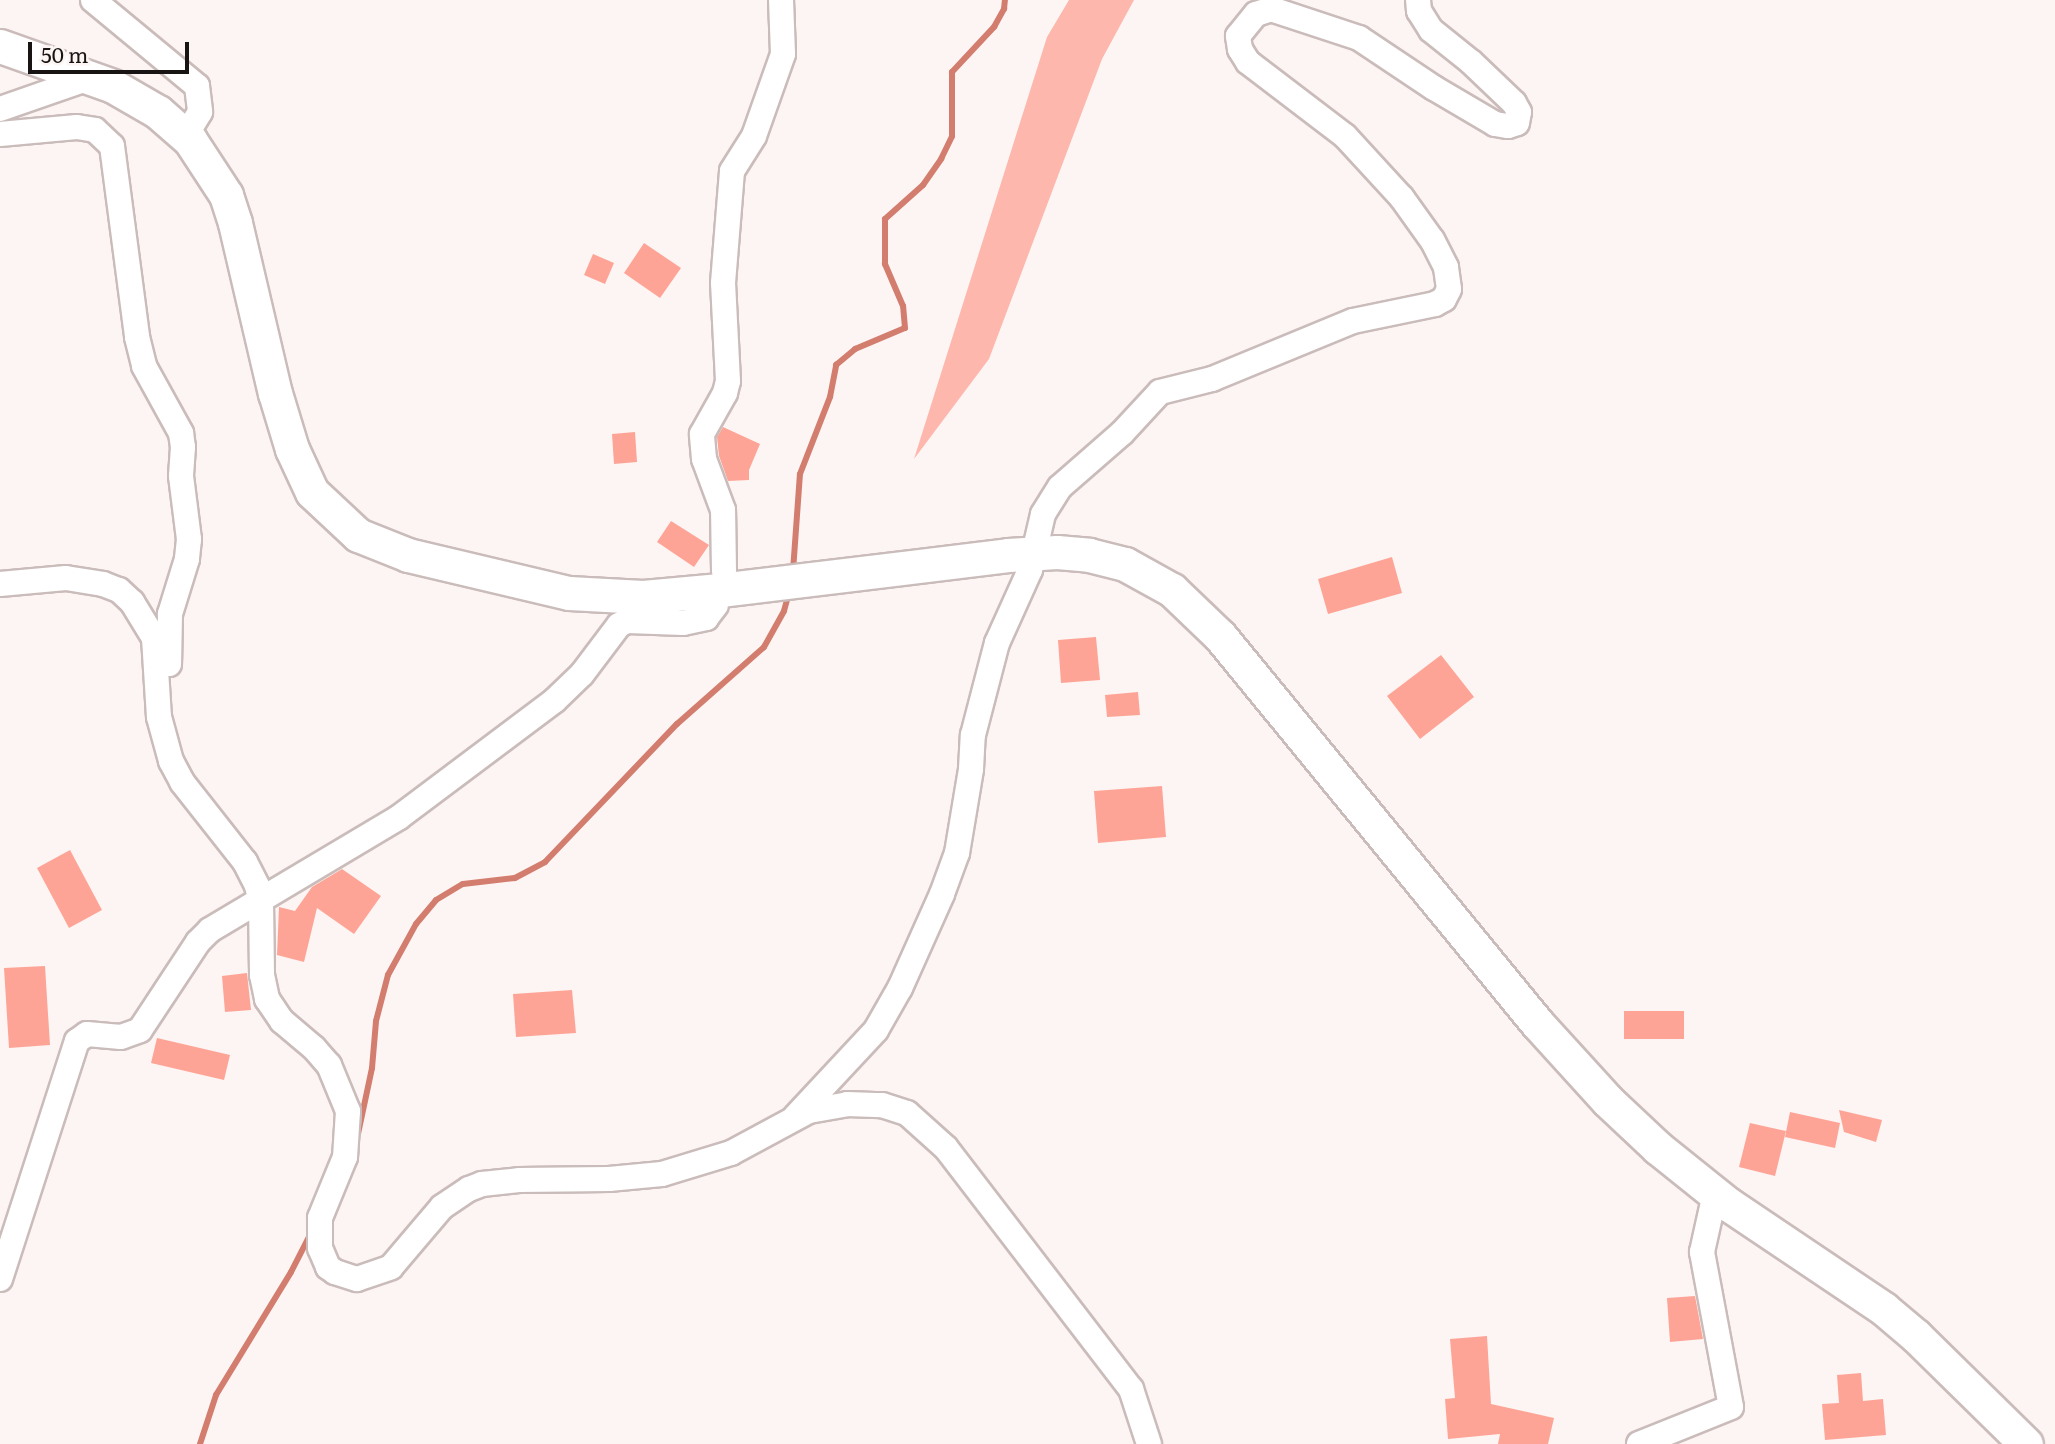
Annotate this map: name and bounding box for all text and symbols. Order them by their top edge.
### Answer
scale bar [32,28,192,72]
text: 50 m [41,38,88,69]

